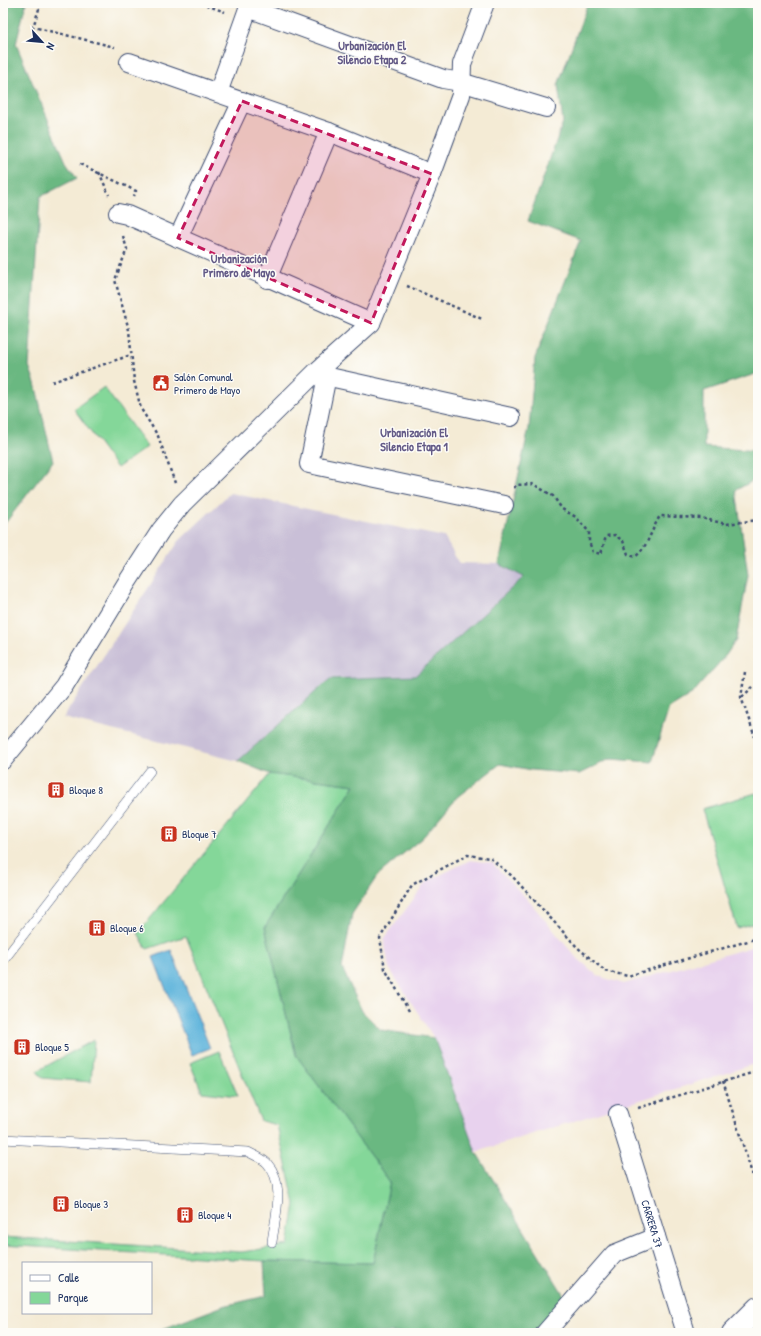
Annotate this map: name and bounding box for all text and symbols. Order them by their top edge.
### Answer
north arrow [22,22,62,62]
district label: Urbanización El Silencio Etapa 2 [338,37,407,69]
text: N [43,41,58,52]
district label: Urbanización Primero de Mayo [203,250,275,282]
place label: Salón Comunal Primero de Mayo [174,370,241,397]
public building icon: Salón Comunal Primero de Mayo [151,373,171,393]
district label: Urbanización El Silencio Etapa 1 [380,424,449,456]
building icon: Bloque 8 [46,780,66,800]
place label: Bloque 8 [69,783,103,797]
building icon: Bloque 7 [159,824,179,844]
place label: Bloque 7 [182,827,217,841]
building icon: Bloque 6 [87,918,107,938]
place label: Bloque 6 [110,921,144,935]
building icon: Bloque 5 [12,1037,32,1057]
place label: Bloque 5 [35,1040,69,1054]
building icon: Bloque 3 [51,1194,71,1214]
place label: Bloque 3 [74,1197,108,1211]
street label: CARRERA 37 [638,1198,666,1250]
building icon: Bloque 4 [175,1205,195,1225]
place label: Bloque 4 [198,1208,231,1222]
legend [22,1262,152,1314]
text: Calle [58,1269,79,1286]
text: Parque [58,1289,88,1306]

